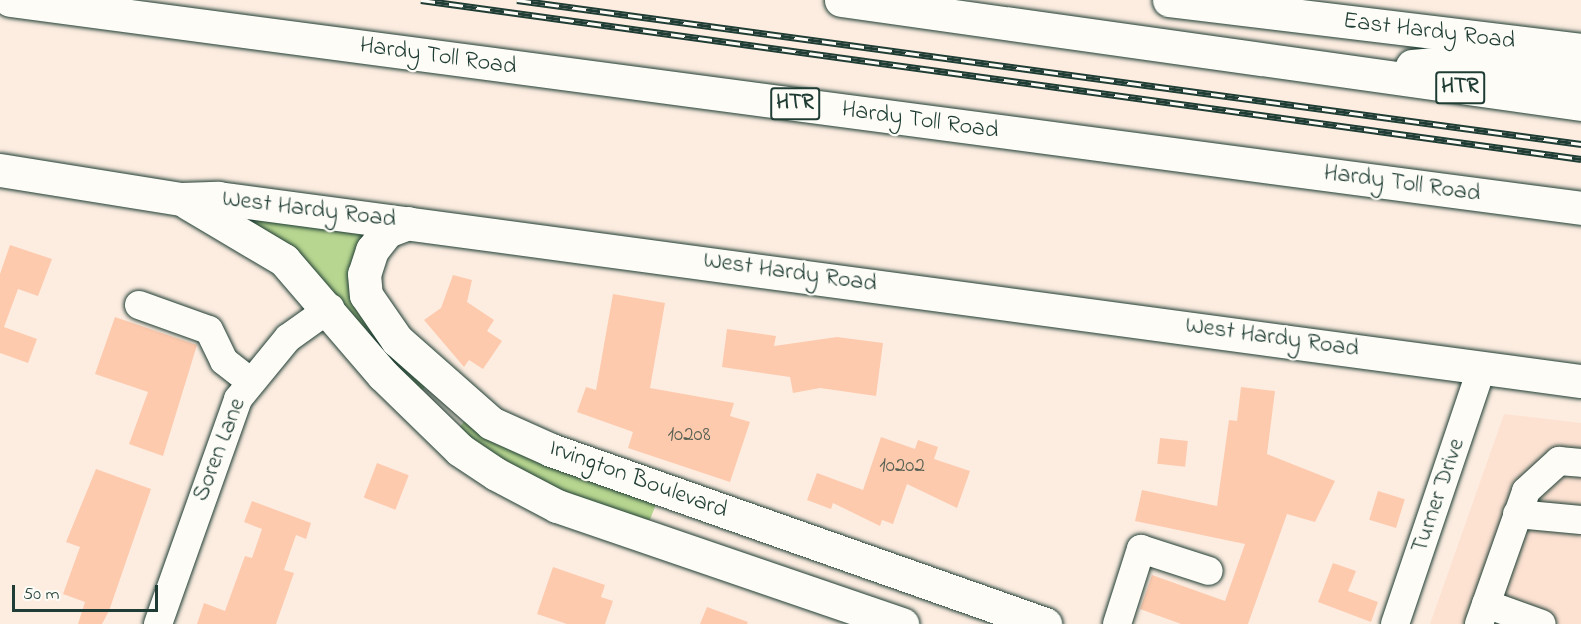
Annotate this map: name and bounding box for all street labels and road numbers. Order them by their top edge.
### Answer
street label: East Hardy Road [1341,7,1517,57]
street label: Hardy Toll Road [358,32,518,82]
road number: HTR [1434,69,1486,107]
road number: HTR [770,85,820,123]
street label: Hardy Toll Road [840,96,1000,146]
street label: Hardy Toll Road [1322,159,1482,209]
street label: West Hardy Road [220,185,398,235]
street label: West Hardy Road [701,247,879,299]
street label: West Hardy Road [1183,312,1361,364]
street label: Soren Lane [187,394,253,506]
street label: Irvington Boulevard [545,434,731,526]
street label: Turner Drive [1406,435,1472,557]

